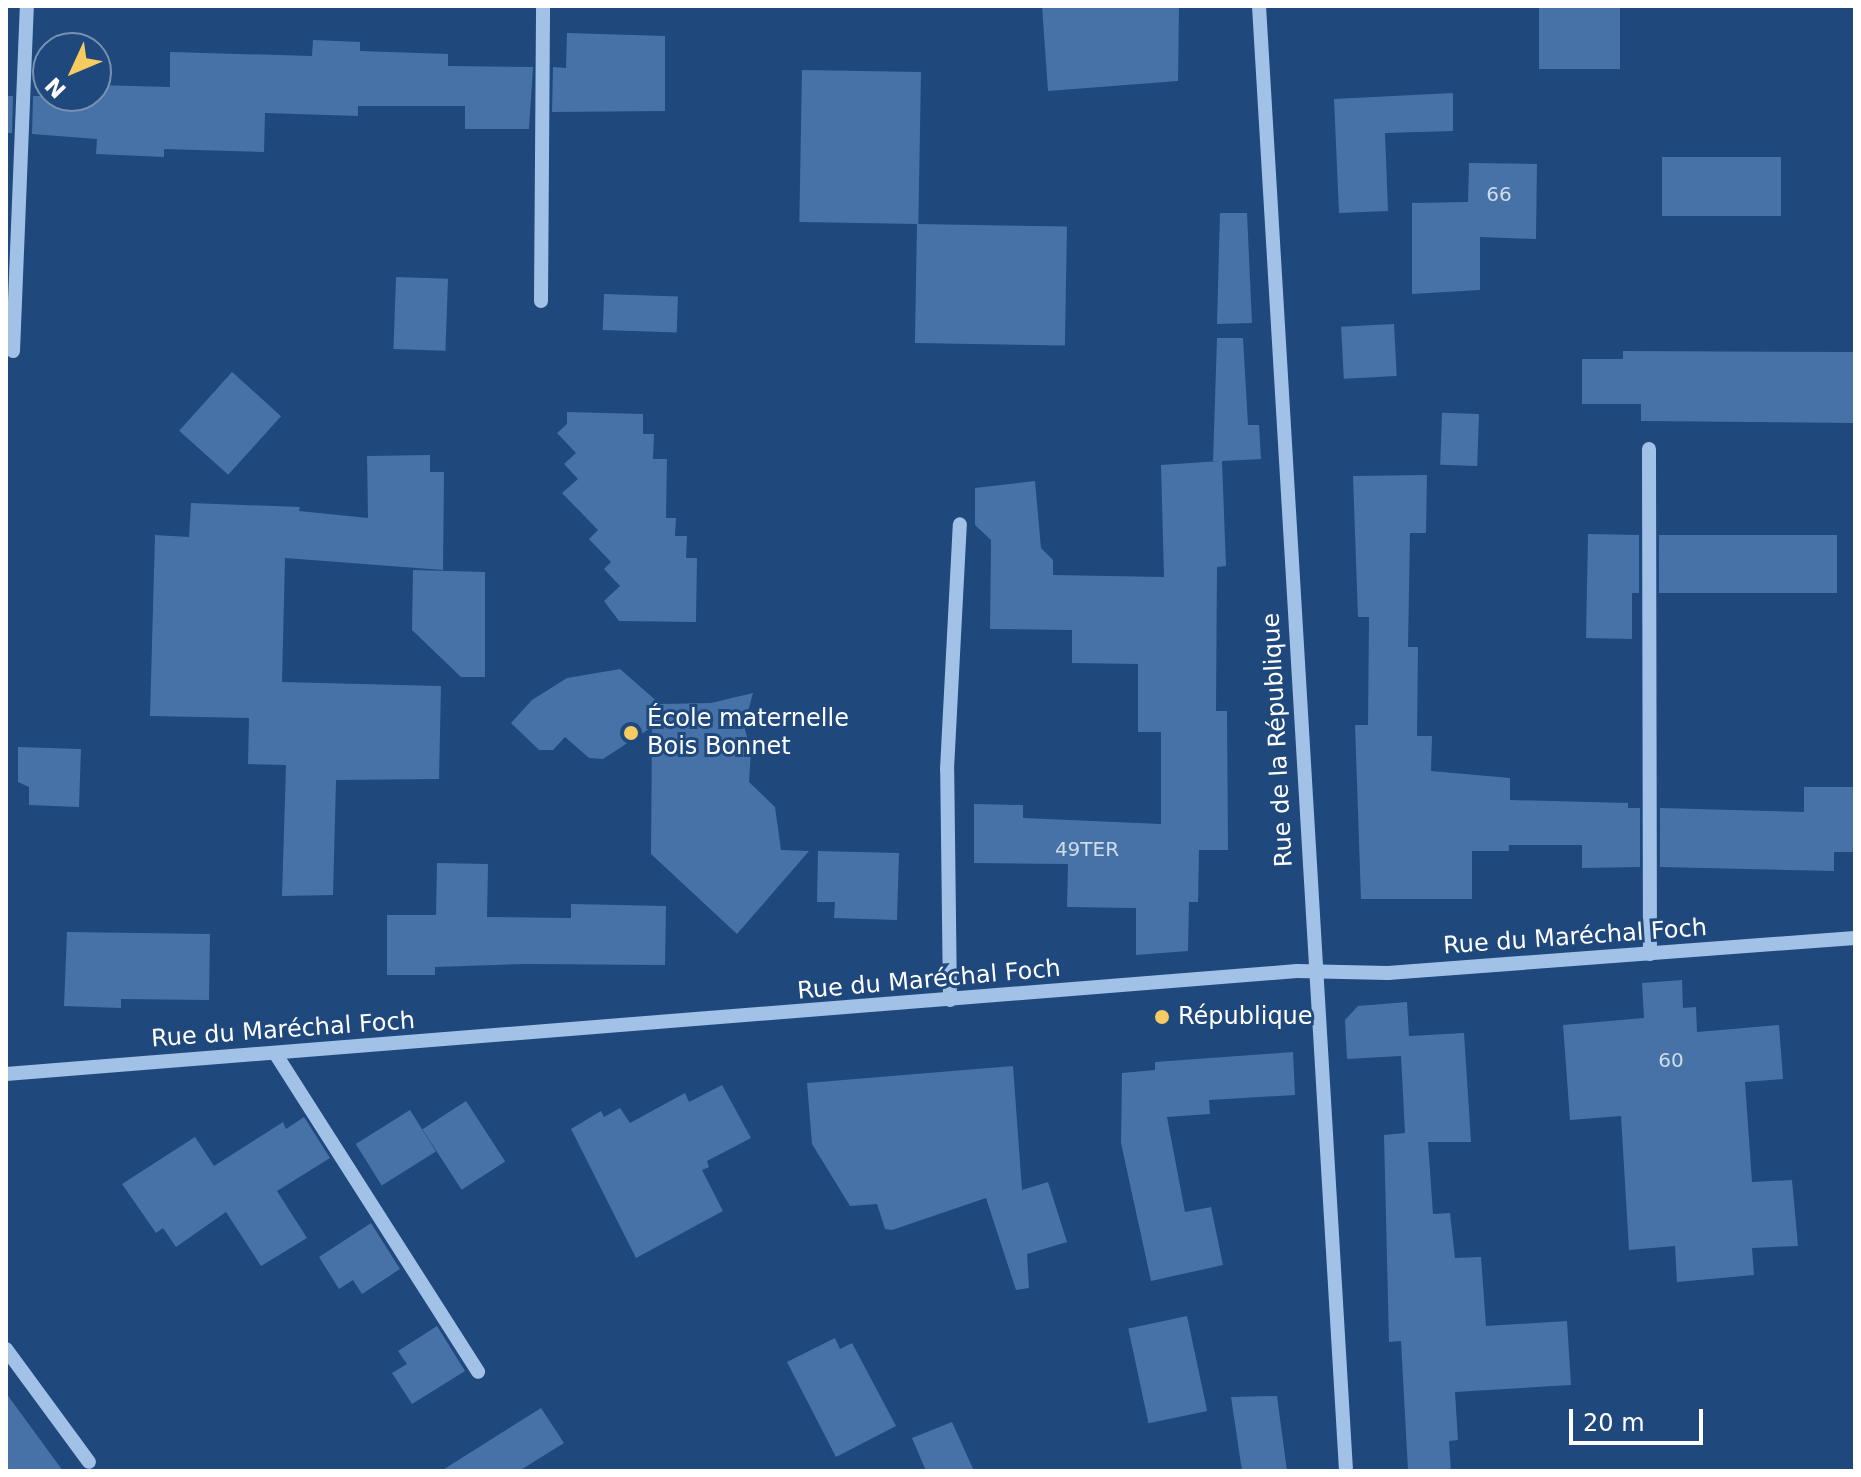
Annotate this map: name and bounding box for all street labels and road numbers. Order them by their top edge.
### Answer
street label: Rue de la République [1257,612,1299,868]
street label: Rue du Maréchal Foch [1442,913,1708,961]
street label: Rue du Maréchal Foch [796,954,1062,1006]
street label: Rue du Maréchal Foch [150,1006,416,1054]

